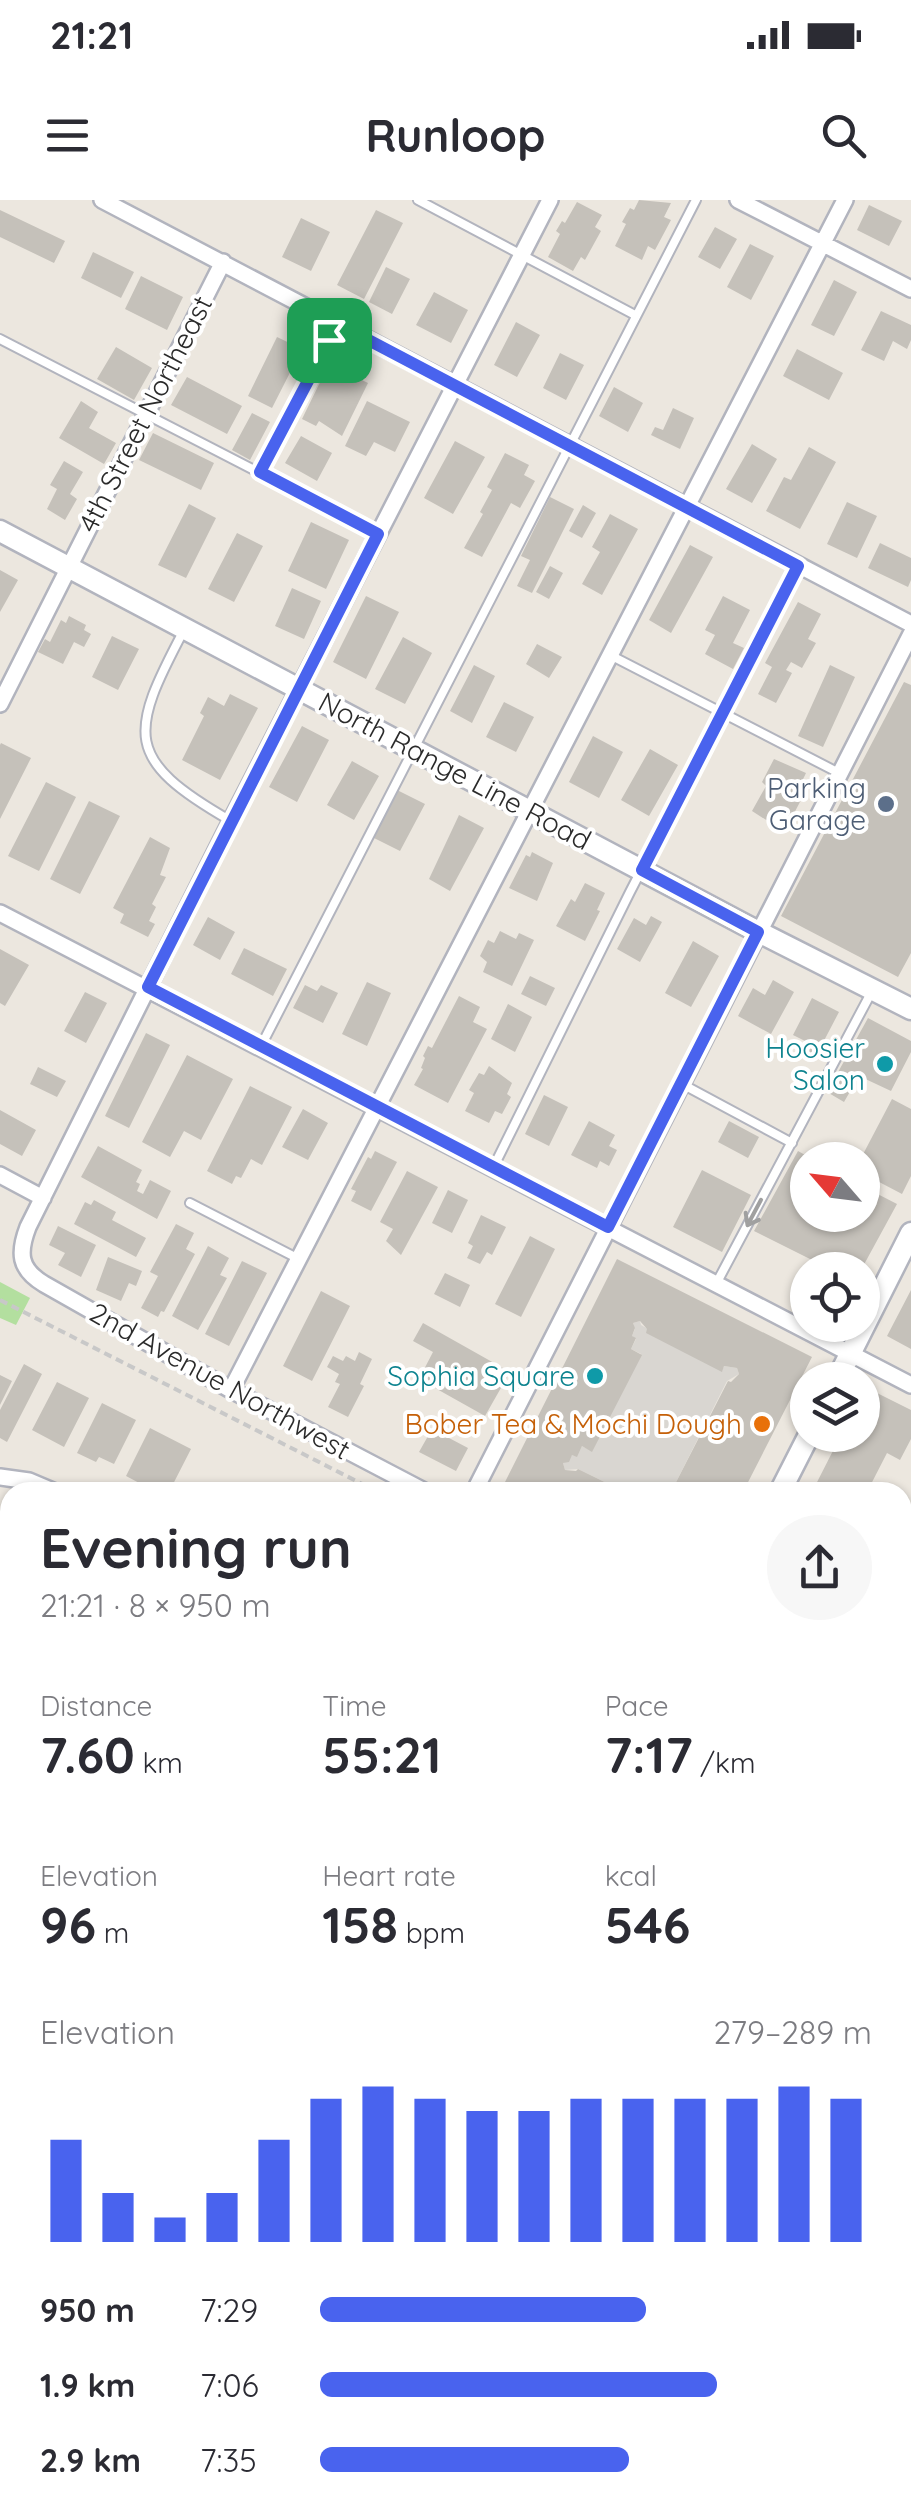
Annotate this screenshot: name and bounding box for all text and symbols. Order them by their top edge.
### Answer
text: 21:21 [50,11,133,59]
text: Runloop [366,107,545,163]
icon: menu [40,108,95,163]
icon: search [816,108,871,163]
street label: 4th Street Northeast [70,290,219,538]
pin [287,298,372,383]
icon: arrive [302,313,357,368]
street label: North Range Line Road [313,684,597,857]
place label: Parking Garage [767,770,866,837]
marker: Parking Garage [875,793,897,815]
place label: Hoosier Salon [765,1030,865,1097]
marker: Hoosier Salon [874,1053,896,1075]
north arrow [790,1142,880,1232]
map controls [790,1142,880,1452]
one-way arrow [744,1198,764,1228]
button: locate [790,1252,880,1342]
street label: 2nd Avenue Northwest [84,1294,357,1467]
place label: Sophia Square [387,1358,575,1393]
button: layers [790,1362,880,1452]
marker: Sophia Square [584,1365,606,1387]
place label: Bober Tea & Mochi Dough [405,1406,742,1441]
marker: Bober Tea & Mochi Dough [751,1413,773,1435]
text: Evening run [40,1513,352,1582]
button: share [767,1515,872,1620]
text: 21:21 · 8 × 950 m [40,1585,271,1625]
text: Distance [40,1688,152,1723]
text: Time [322,1688,387,1723]
text: Pace [605,1688,669,1723]
text: 7.60 [40,1723,135,1786]
text: 55:21 [322,1723,441,1786]
text: 7:17 [605,1723,693,1786]
text: km [135,1745,183,1780]
text: /km [693,1745,755,1780]
text: Elevation [40,1858,158,1893]
text: Heart rate [322,1858,456,1893]
text: kcal [605,1858,657,1893]
text: 96 [40,1893,96,1956]
text: 158 [322,1893,398,1956]
text: 546 [605,1893,691,1956]
text: m [96,1915,129,1950]
text: bpm [398,1915,465,1950]
text: Elevation [40,2012,175,2052]
text: 279–289 m [713,2012,872,2052]
text: 950 m [40,2290,135,2330]
text: 7:29 [200,2290,258,2330]
text: 1.9 km [40,2365,135,2405]
text: 7:06 [200,2365,259,2405]
text: 2.9 km [40,2440,141,2480]
text: 7:35 [200,2440,257,2480]

